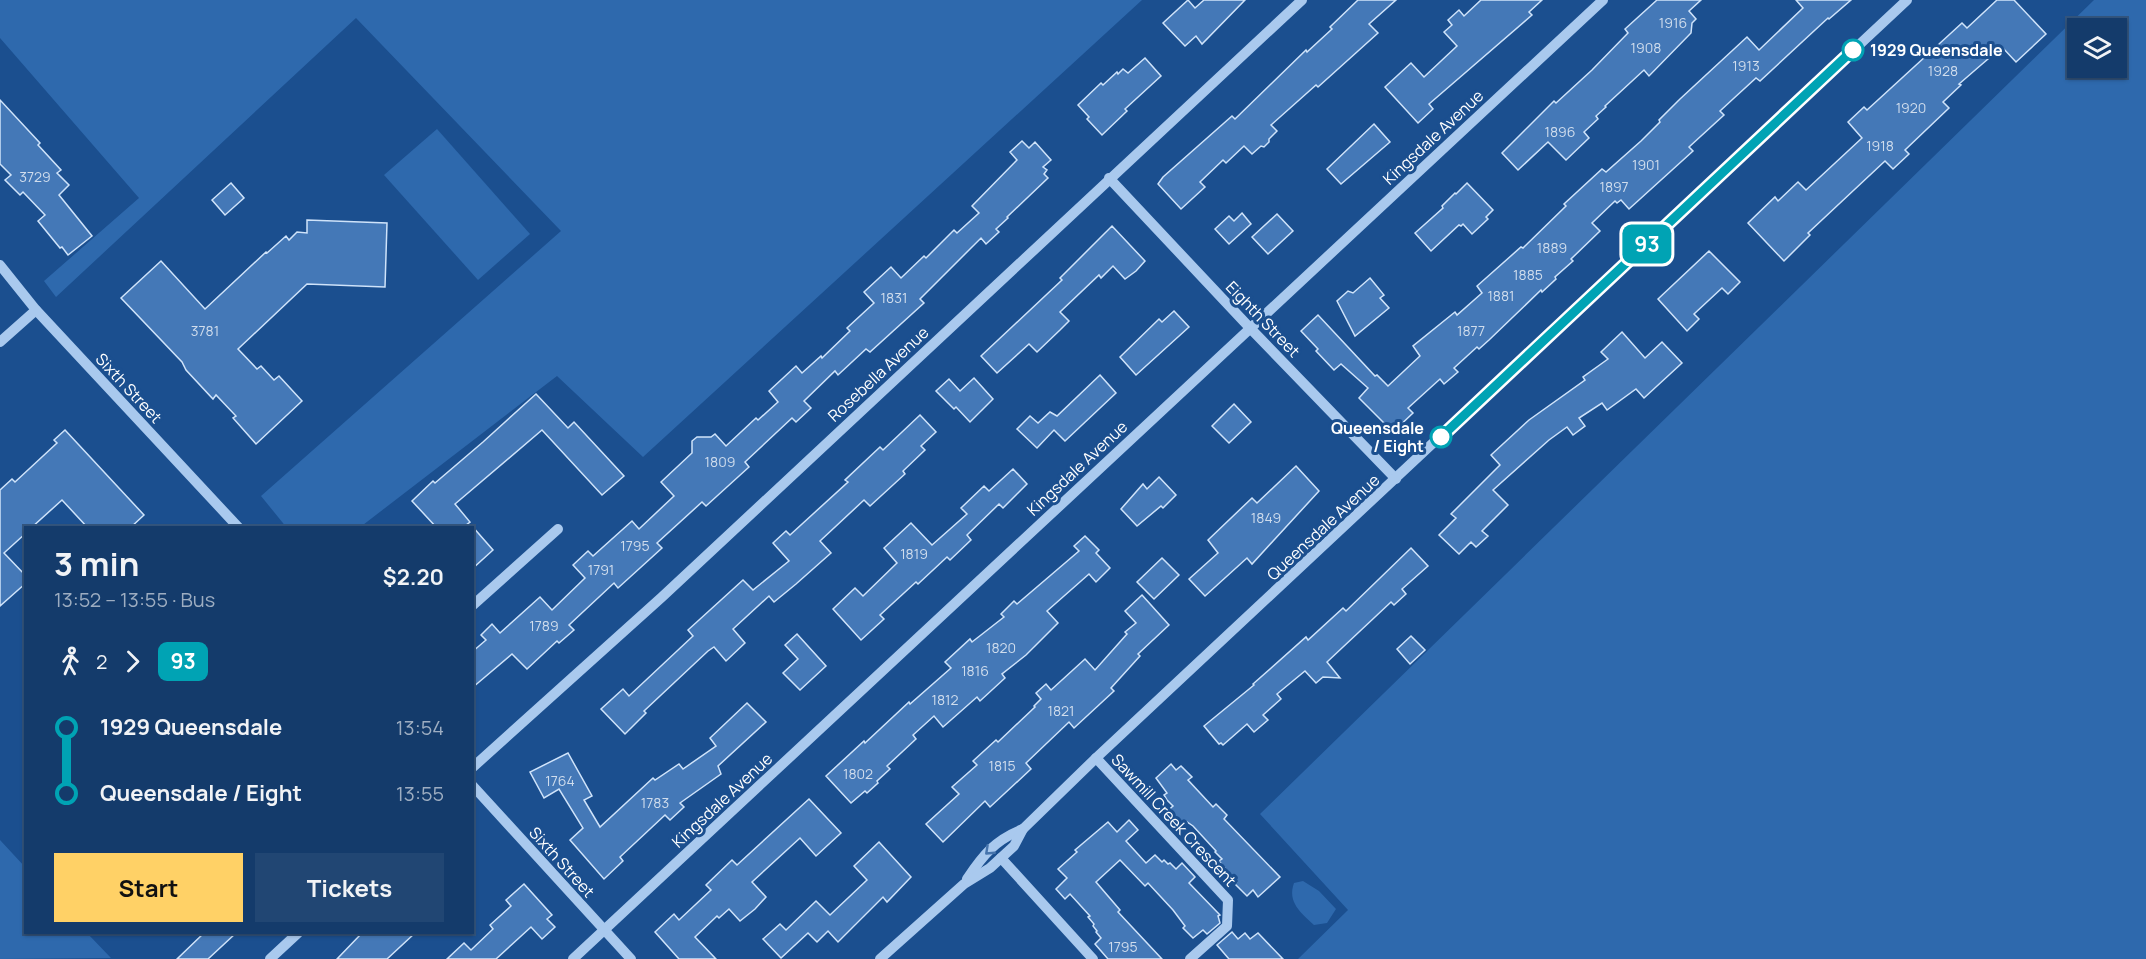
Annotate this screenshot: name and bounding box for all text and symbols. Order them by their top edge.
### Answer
house number: 1916 [1659,13,1687,32]
map controls [2067,18,2127,78]
button: layers [2067,18,2127,78]
house number: 1908 [1631,38,1661,57]
marker: 1929 Queensdale [1842,39,1864,61]
place label: 1929 Queensdale [1870,39,2003,61]
house number: 1913 [1732,56,1760,75]
house number: 1928 [1928,61,1958,80]
street label: Kingsdale Avenue [1378,85,1488,189]
house number: 1920 [1896,98,1926,117]
house number: 1896 [1545,122,1575,141]
house number: 1918 [1866,136,1894,155]
house number: 1901 [1632,155,1660,174]
house number: 3729 [19,167,51,186]
house number: 1897 [1599,177,1629,196]
line badge: 93 [1620,224,1674,264]
text: 93 [1634,230,1660,258]
house number: 1889 [1537,238,1567,257]
house number: 1885 [1513,265,1543,284]
street label: Eighth Street [1221,276,1305,362]
house number: 1881 [1487,286,1515,305]
house number: 1831 [881,288,907,307]
house number: 3781 [191,321,219,340]
street label: Rosebella Avenue [823,321,933,427]
house number: 1877 [1457,321,1485,340]
street label: Sixth Street [91,348,167,428]
street label: Kingsdale Avenue [1022,416,1132,520]
place label: Queensdale / Eight [1331,417,1424,457]
marker: Queensdale / Eight [1430,426,1452,448]
house number: 1809 [705,452,735,471]
street label: Queensdale Avenue [1262,469,1384,585]
house number: 1849 [1251,508,1281,527]
house number: 1795 [620,536,650,555]
text: 3 min [54,541,139,586]
house number: 1819 [900,544,928,563]
house number: 1791 [588,560,614,579]
text: $2.20 [383,562,444,592]
text: 13:52 – 13:55 · Bus [54,586,215,613]
house number: 1789 [529,616,559,635]
house number: 1820 [986,638,1016,657]
icon: walk [54,645,87,678]
icon: forward [116,645,149,678]
text: 93 [170,647,196,675]
text: 2 [96,648,107,675]
house number: 1816 [961,661,989,680]
house number: 1812 [931,690,959,709]
house number: 1821 [1047,701,1075,720]
text: 1929 Queensdale [100,712,282,742]
text: 13:54 [396,714,444,741]
street label: Kingsdale Avenue [667,748,777,852]
street label: Sawmill Creek Crescent [1107,749,1241,891]
house number: 1815 [988,756,1016,775]
house number: 1802 [843,764,873,783]
house number: 1764 [545,771,575,790]
text: Queensdale / Eight [100,778,302,808]
text: 13:55 [396,780,444,807]
house number: 1783 [641,793,669,812]
street label: Sixth Street [524,822,600,902]
one-way arrow [985,844,996,855]
button: Start [54,853,243,922]
button: Tickets [255,853,444,922]
house number: 1795 [1108,937,1138,956]

